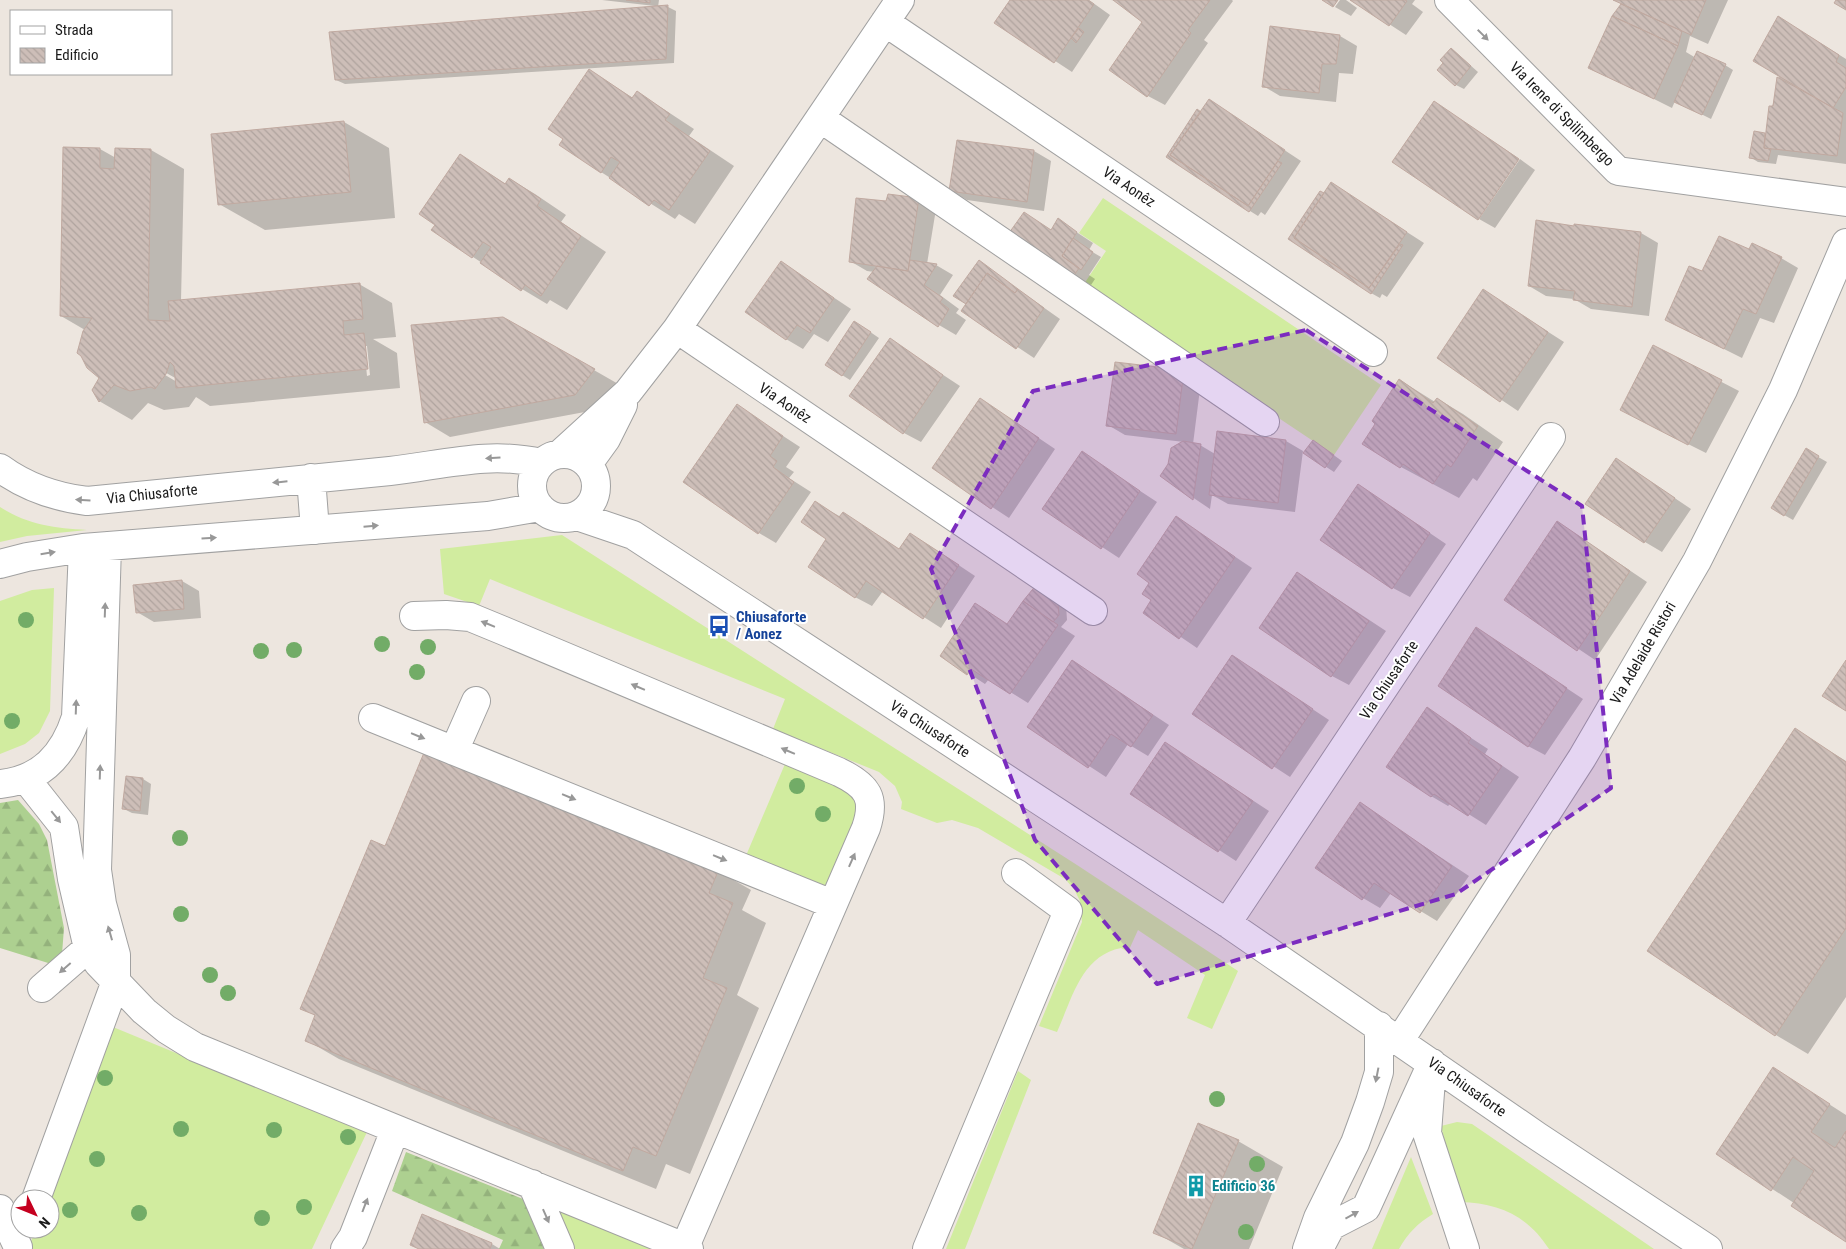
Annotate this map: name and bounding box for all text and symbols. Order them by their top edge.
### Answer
legend [10,10,172,75]
text: Strada [55,21,93,39]
one-way arrow [1477,29,1489,41]
text: Edificio [55,46,98,64]
street label: Via Irene di Spilimbergo [1506,58,1618,170]
street label: Via Aonêz [1099,163,1159,211]
street label: Via Aonêz [755,379,815,427]
one-way arrow [485,454,501,462]
one-way arrow [271,478,287,486]
street label: Via Chiusaforte [105,480,199,508]
one-way arrow [75,495,91,503]
one-way arrow [364,521,380,529]
one-way arrow [202,534,218,542]
one-way arrow [40,549,56,557]
street label: Via Adelaide Ristori [1606,598,1680,708]
one-way arrow [101,602,109,618]
place label: Chiusaforte / Aonez [736,608,806,643]
bus stop icon: Chiusaforte / Aonez [706,613,732,639]
one-way arrow [481,620,495,628]
street label: Via Chiusaforte [1356,637,1422,723]
one-way arrow [631,683,645,691]
street label: Via Chiusaforte [887,696,973,762]
one-way arrow [72,699,80,715]
one-way arrow [411,733,425,741]
one-way arrow [780,746,795,754]
one-way arrow [97,764,105,780]
one-way arrow [562,793,577,801]
one-way arrow [51,811,62,824]
one-way arrow [849,853,857,867]
one-way arrow [713,854,727,862]
one-way arrow [106,926,114,941]
one-way arrow [58,963,71,974]
street label: Via Chiusaforte [1424,1053,1510,1121]
one-way arrow [1373,1067,1381,1083]
building icon: Edificio 36 [1183,1173,1209,1199]
place label: Edificio 36 [1212,1177,1276,1195]
north arrow [10,1189,60,1239]
one-way arrow [362,1198,370,1212]
one-way arrow [542,1209,550,1223]
one-way arrow [1345,1211,1358,1220]
text: N [36,1214,53,1231]

